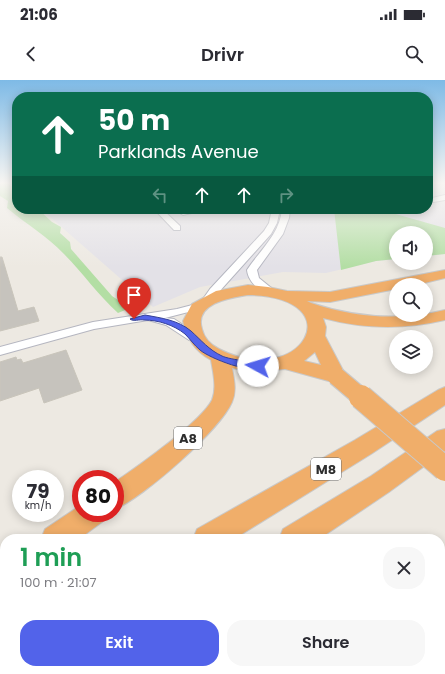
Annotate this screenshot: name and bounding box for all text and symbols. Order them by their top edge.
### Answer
text: 21:06 [20,4,58,25]
text: Drivr [201,42,244,67]
icon: back [20,43,42,65]
icon: search [403,43,425,65]
text: 50 m [98,101,170,140]
icon: ahead [32,108,84,160]
text: Parklands Avenue [98,139,259,164]
icon: left [149,184,171,206]
icon: ahead [191,184,213,206]
icon: ahead [233,184,255,206]
icon: right [275,184,297,206]
map controls [389,226,433,374]
button: sound [389,226,433,270]
pin [117,278,151,319]
button: search [389,278,433,322]
icon: arrive [123,284,145,306]
button: layers [389,330,433,374]
position arrow [237,345,279,387]
road number: A8 [174,427,202,449]
road number: M8 [311,458,341,480]
speed limit sign: 80 [72,470,124,522]
text: 79 [27,477,50,505]
text: km/h [25,498,51,513]
text: 1 min [20,541,82,574]
button: close [383,547,425,589]
text: 100 m · 21:07 [20,573,97,592]
button: Exit [20,620,219,666]
button: Share [227,620,425,666]

